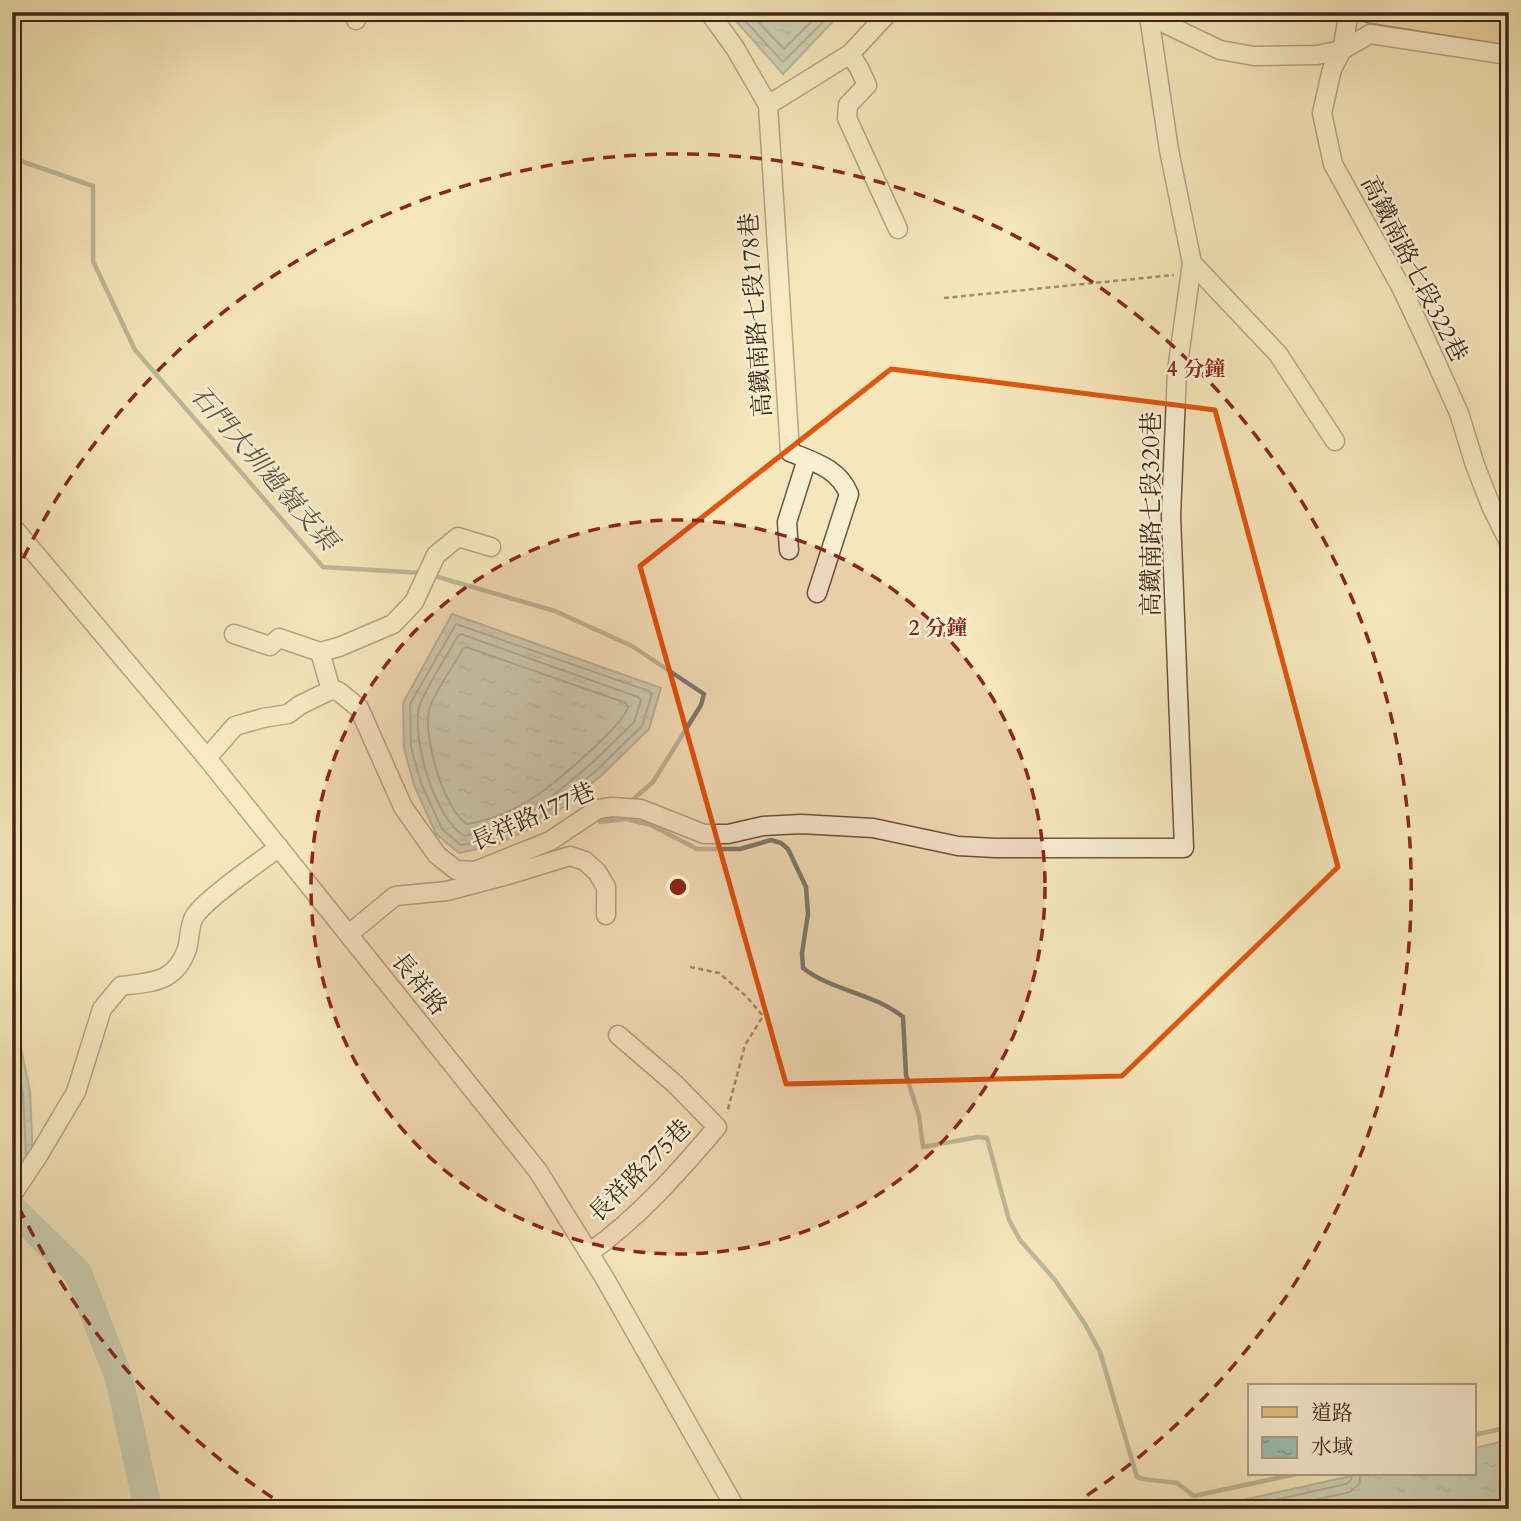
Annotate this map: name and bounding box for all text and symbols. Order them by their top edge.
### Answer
street label: 高鐵南路七段322巷 [1353,170,1475,368]
street label: 高鐵南路七段178巷 [732,212,780,418]
text: 4 分鐘 [1167,355,1225,384]
water label: 石門大圳過嶺支渠 [183,378,347,560]
street label: 高鐵南路七段320巷 [1135,412,1168,616]
text: 2 分鐘 [909,614,967,643]
street label: 長祥路177巷 [466,775,600,859]
centre of rings [666,875,690,899]
street label: 長祥路 [384,946,454,1022]
street label: 長祥路275巷 [581,1112,699,1230]
legend [1248,1384,1476,1476]
text: 道路 [1311,1399,1353,1428]
text: 水域 [1311,1433,1353,1462]

